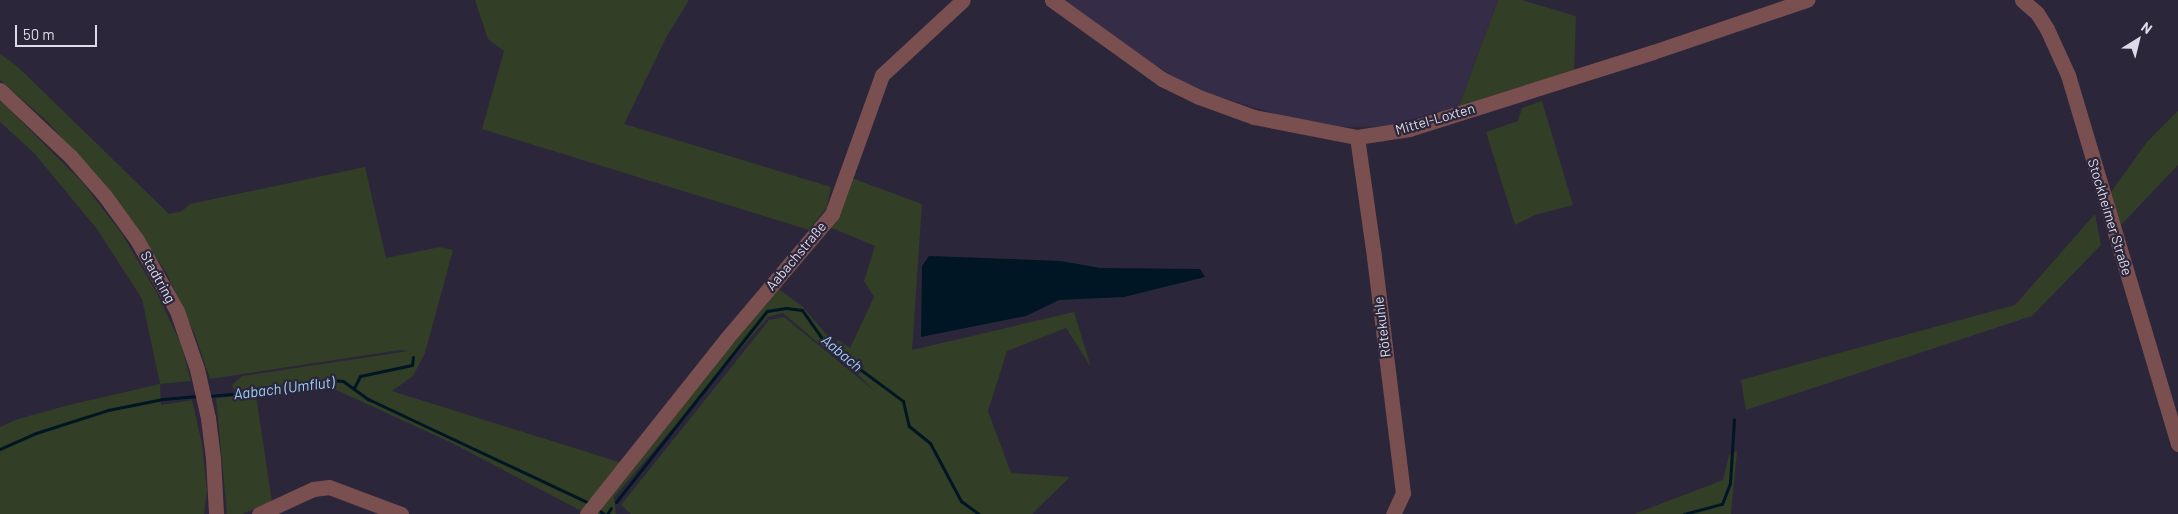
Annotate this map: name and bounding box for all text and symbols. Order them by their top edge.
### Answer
scale bar [18,15,100,47]
north arrow [2113,15,2163,65]
text: N [2138,18,2156,37]
text: 50 m [23,25,55,43]
street label: Mittel-Loxten [1393,100,1477,138]
street label: Stockheimer Straße [2084,157,2136,277]
street label: Aabachstraße [762,218,830,294]
street label: Stadtring [137,248,179,306]
street label: Rötekuhle [1370,296,1394,358]
water label: Aabach [818,331,866,375]
water label: Aabach (Umflut) [233,373,335,403]

